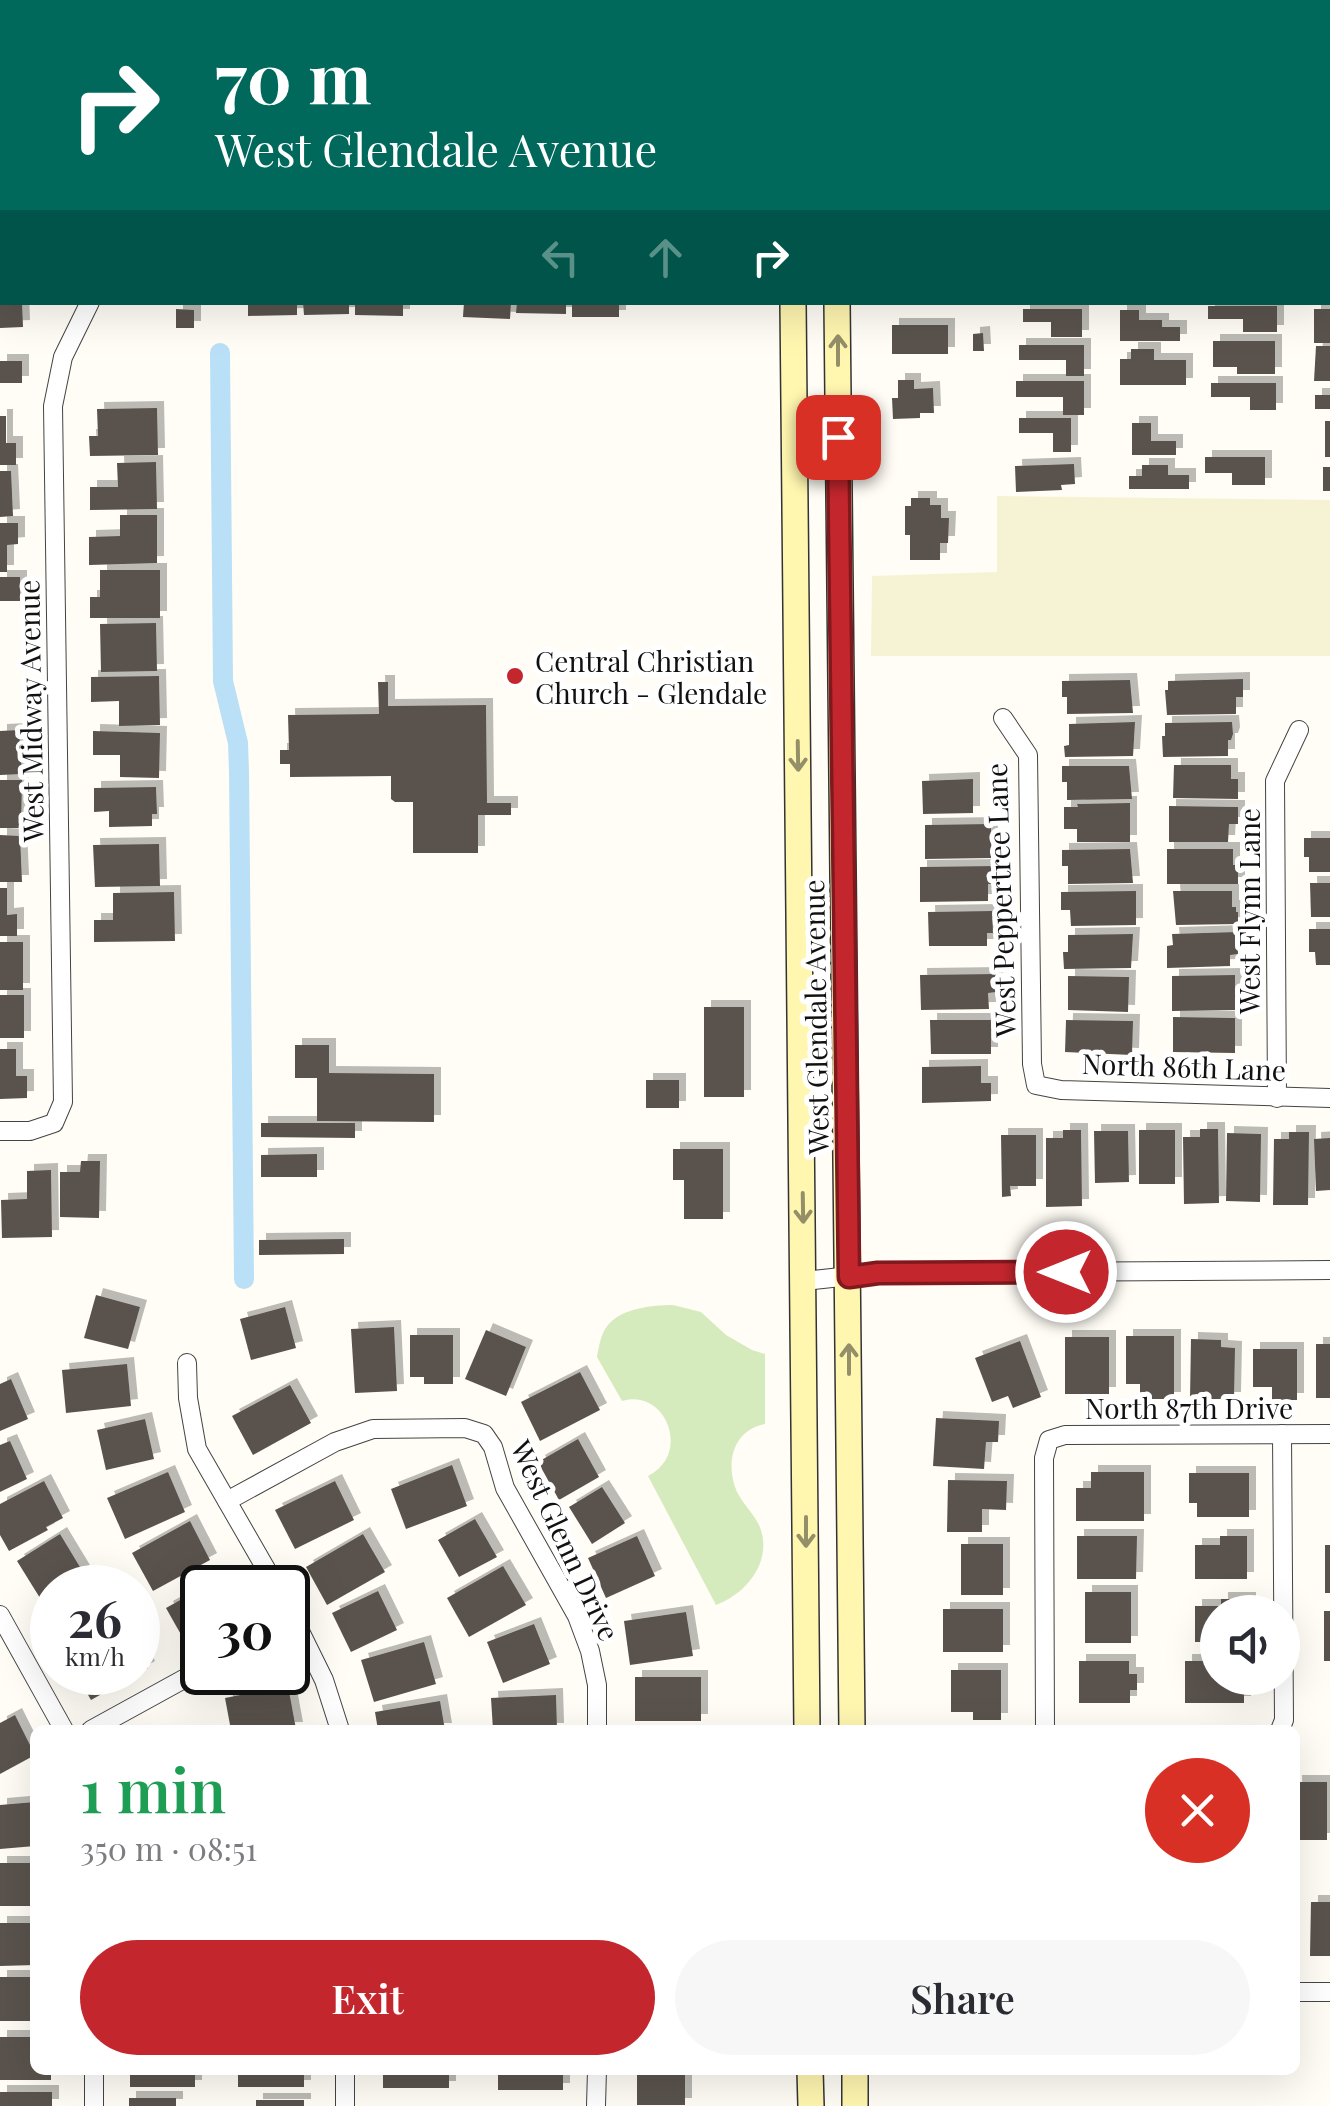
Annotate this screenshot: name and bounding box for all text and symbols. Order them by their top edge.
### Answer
text: 70 m [215,28,372,122]
icon: right [50,40,180,170]
text: West Glendale Avenue [215,118,657,178]
icon: left [533,230,588,285]
icon: ahead [638,230,693,285]
icon: right [743,230,798,285]
one-way arrow [828,334,848,366]
pin [796,395,881,480]
icon: arrive [811,410,866,465]
street label: West Midway Avenue [9,580,51,843]
place label: Central Christian Church - Glendale [535,642,767,711]
marker: Central Christian Church - Glendale [504,665,526,687]
one-way arrow [788,738,808,771]
street label: West Peppertree Lane [977,762,1023,1039]
street label: West Flynn Lane [1230,808,1267,1015]
street label: West Glendale Avenue [794,879,836,1156]
street label: North 86th Lane [1081,1044,1287,1088]
one-way arrow [794,1192,813,1224]
position arrow [1014,1220,1118,1324]
one-way arrow [840,1343,858,1376]
street label: North 87th Drive [1085,1389,1293,1426]
street label: West Glenn Drive [503,1433,629,1646]
one-way arrow [796,1516,816,1548]
speed limit sign: 30 [180,1565,310,1695]
text: 26 [68,1584,122,1651]
map controls [1200,1595,1300,1695]
button: sound [1200,1595,1300,1695]
text: km/h [65,1639,125,1672]
text: 1 min [80,1748,226,1828]
button: close [1145,1758,1250,1863]
text: 350 m · 08:51 [80,1826,257,1869]
button: Exit [80,1940,655,2055]
button: Share [675,1940,1250,2055]

